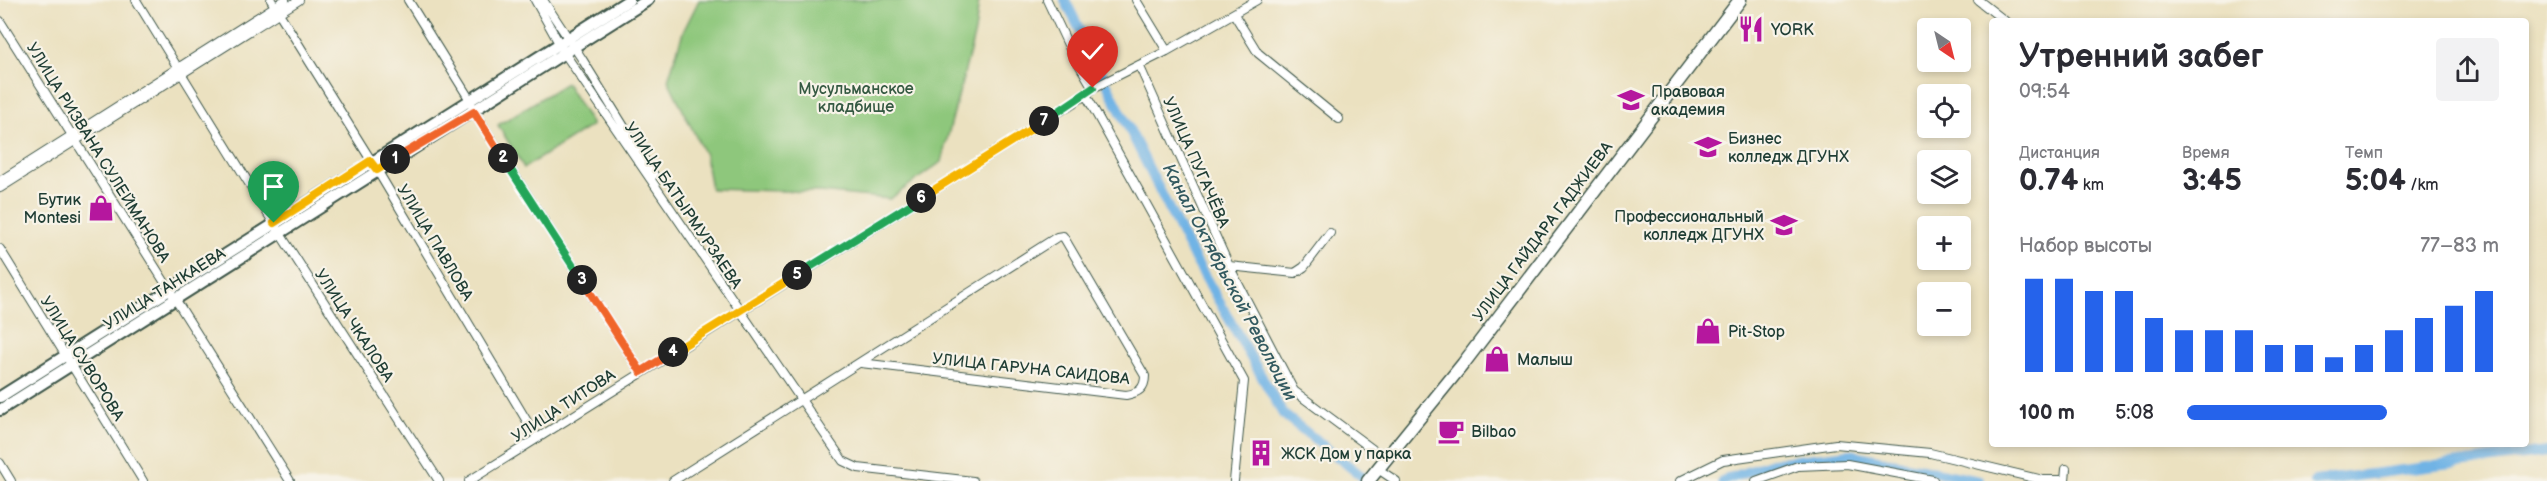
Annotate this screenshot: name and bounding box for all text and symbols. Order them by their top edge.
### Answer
restaurant icon: YORK [1736,14,1766,44]
north arrow [1917,18,1971,72]
map controls [1917,18,1971,336]
place label: YORK [1770,21,1814,40]
pin [1067,26,1118,88]
icon: check [1076,35,1109,68]
text: Утренний забег [2019,37,2264,77]
button: share [2436,38,2499,101]
street label: УЛИЦА РИЗВАНА СУЛЕЙМАНОВА [22,39,174,267]
park label: Мусульманское кладбище [798,80,914,117]
text: 09:54 [2019,80,2070,104]
place label: Правовая академия [1651,83,1725,120]
button: locate [1917,84,1971,138]
school or university icon: Правовая академия [1616,85,1646,115]
street label: УЛИЦА ПУГАЧЁВА [1158,94,1234,231]
pin: 7 [1029,106,1059,136]
text: 7 [1040,111,1048,130]
street label: УЛИЦА БАТЫРМУРЗАЕВА [620,119,746,293]
place label: Бизнес колледж ДГУНХ [1728,130,1849,167]
school or university icon: Бизнес колледж ДГУНХ [1693,132,1723,162]
street label: УЛИЦА ГАЙДАРА ГАДЖИЕВА [1469,138,1617,326]
pin: 2 [488,143,518,173]
pin: 1 [380,144,410,174]
text: Дистанция [2019,144,2100,163]
text: Время [2182,144,2230,163]
text: Темп [2345,144,2383,163]
text: 2 [498,148,508,167]
text: 1 [392,149,398,168]
button: layers [1917,150,1971,204]
water label: Канал Октябрьской Революции [1158,160,1301,404]
pin [248,161,299,223]
text: 0.74 [2019,163,2079,199]
text: 3:45 [2182,163,2242,199]
text: 5:04 [2345,163,2406,199]
icon: arrive [257,170,290,203]
text: km [2079,176,2104,195]
text: /km [2406,176,2439,195]
street label: УЛИЦА ПАВЛОВА [393,181,477,305]
pin: 6 [906,183,936,213]
text: 6 [916,188,926,207]
place label: Бутик Montesi [23,191,81,228]
shop icon: Бутик Montesi [86,193,116,223]
place label: Профессиональный колледж ДГУНХ [1614,208,1764,245]
school or university icon: Профессиональный колледж ДГУНХ [1769,210,1799,240]
button: + [1917,216,1971,270]
text: Набор высоты [2019,234,2152,258]
text: 77–83 m [2420,234,2499,258]
street label: УЛИЦА ТАНКАЕВА [100,244,229,334]
pin: 5 [782,260,812,290]
pin: 3 [567,265,597,295]
text: 5 [792,265,802,284]
street label: УЛИЦА ЧКАЛОВА [310,266,398,386]
text: 3 [577,270,587,289]
button: − [1917,282,1971,336]
street label: УЛИЦА СУВОРОВА [36,293,128,425]
shop icon: Pit-Stop [1693,316,1723,346]
place label: Pit-Stop [1728,323,1785,342]
pin: 4 [658,337,688,367]
text: 4 [668,342,678,361]
shop icon: Малыш [1482,344,1512,374]
street label: УЛИЦА ГАРУНА САИДОВА [931,350,1131,389]
place label: Малыш [1517,351,1573,370]
street label: УЛИЦА ТИТОВА [508,366,619,447]
text: 100 m [2019,401,2075,425]
text: 5:08 [2115,401,2154,425]
cafe icon: Bilbao [1436,416,1466,446]
place label: Bilbao [1471,423,1516,442]
building icon: ЖСК Дом у парка [1246,438,1276,468]
place label: ЖСК Дом у парка [1281,445,1412,464]

